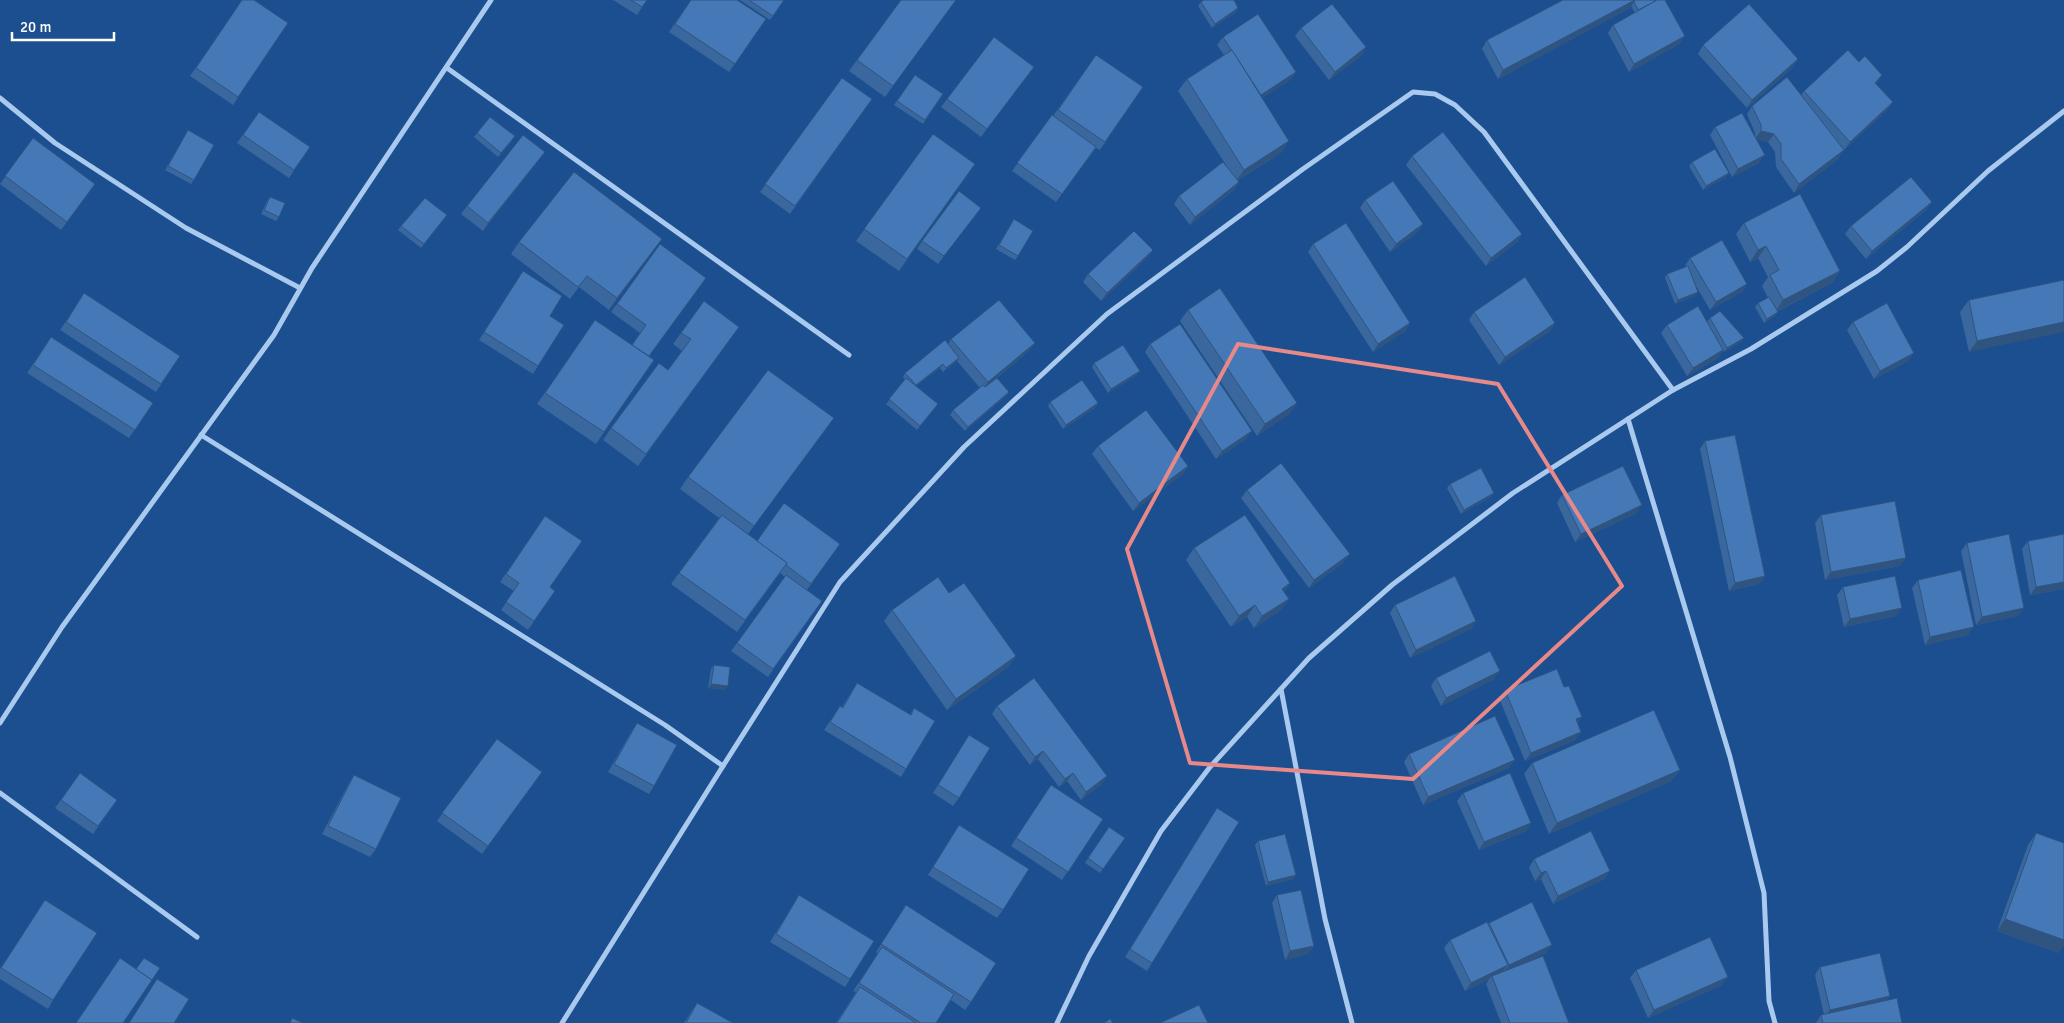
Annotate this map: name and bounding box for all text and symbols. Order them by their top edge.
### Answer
scale bar [12,10,115,42]
text: 20 m [20,18,51,36]

